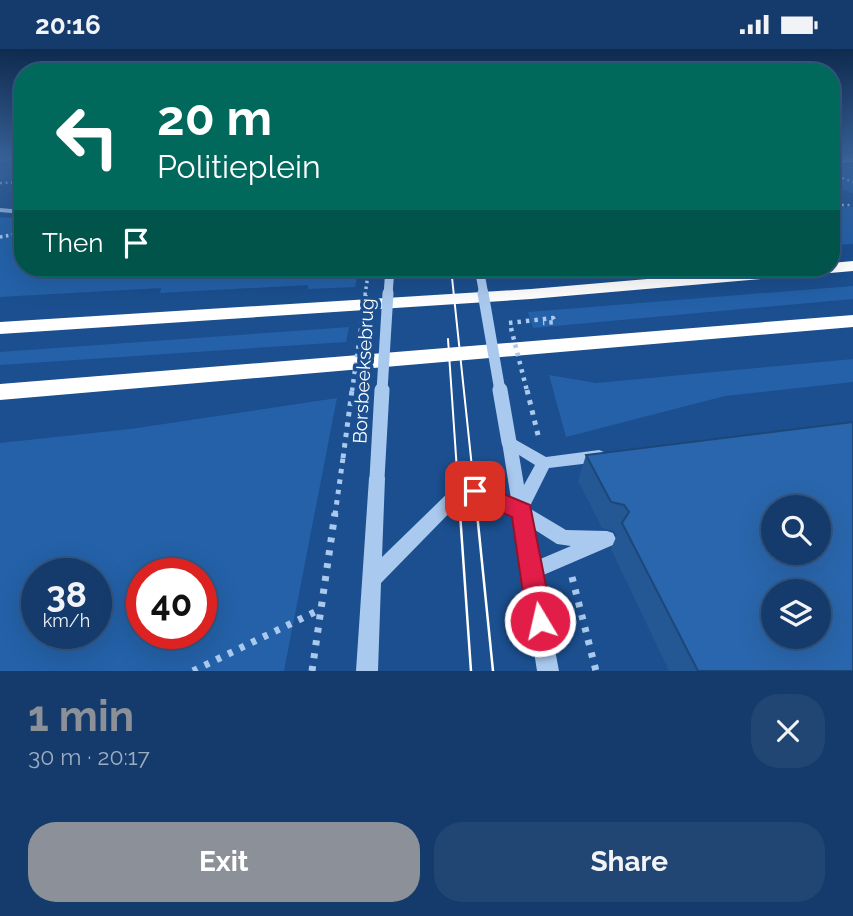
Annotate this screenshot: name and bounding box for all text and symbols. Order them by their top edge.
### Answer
text: 20:16 [35,10,101,40]
text: 20 m [157,89,272,146]
icon: left [42,91,133,182]
text: Politieplein [157,148,321,185]
icon: arrive [117,224,155,262]
text: Then [42,228,103,258]
street label: Borsbeeksebrug [348,298,378,444]
pin [445,461,505,521]
icon: arrive [456,472,494,510]
map controls [761,495,831,649]
button: search [761,495,831,565]
speed limit sign: 40 [126,558,217,649]
text: 38 [46,574,87,615]
button: layers [761,579,831,649]
position arrow [503,584,577,658]
text: km/h [43,610,90,631]
text: 1 min [28,692,134,741]
button: close [751,694,825,768]
text: 30 m · 20:17 [28,743,150,770]
button: Exit [28,822,420,902]
button: Share [434,822,825,902]

